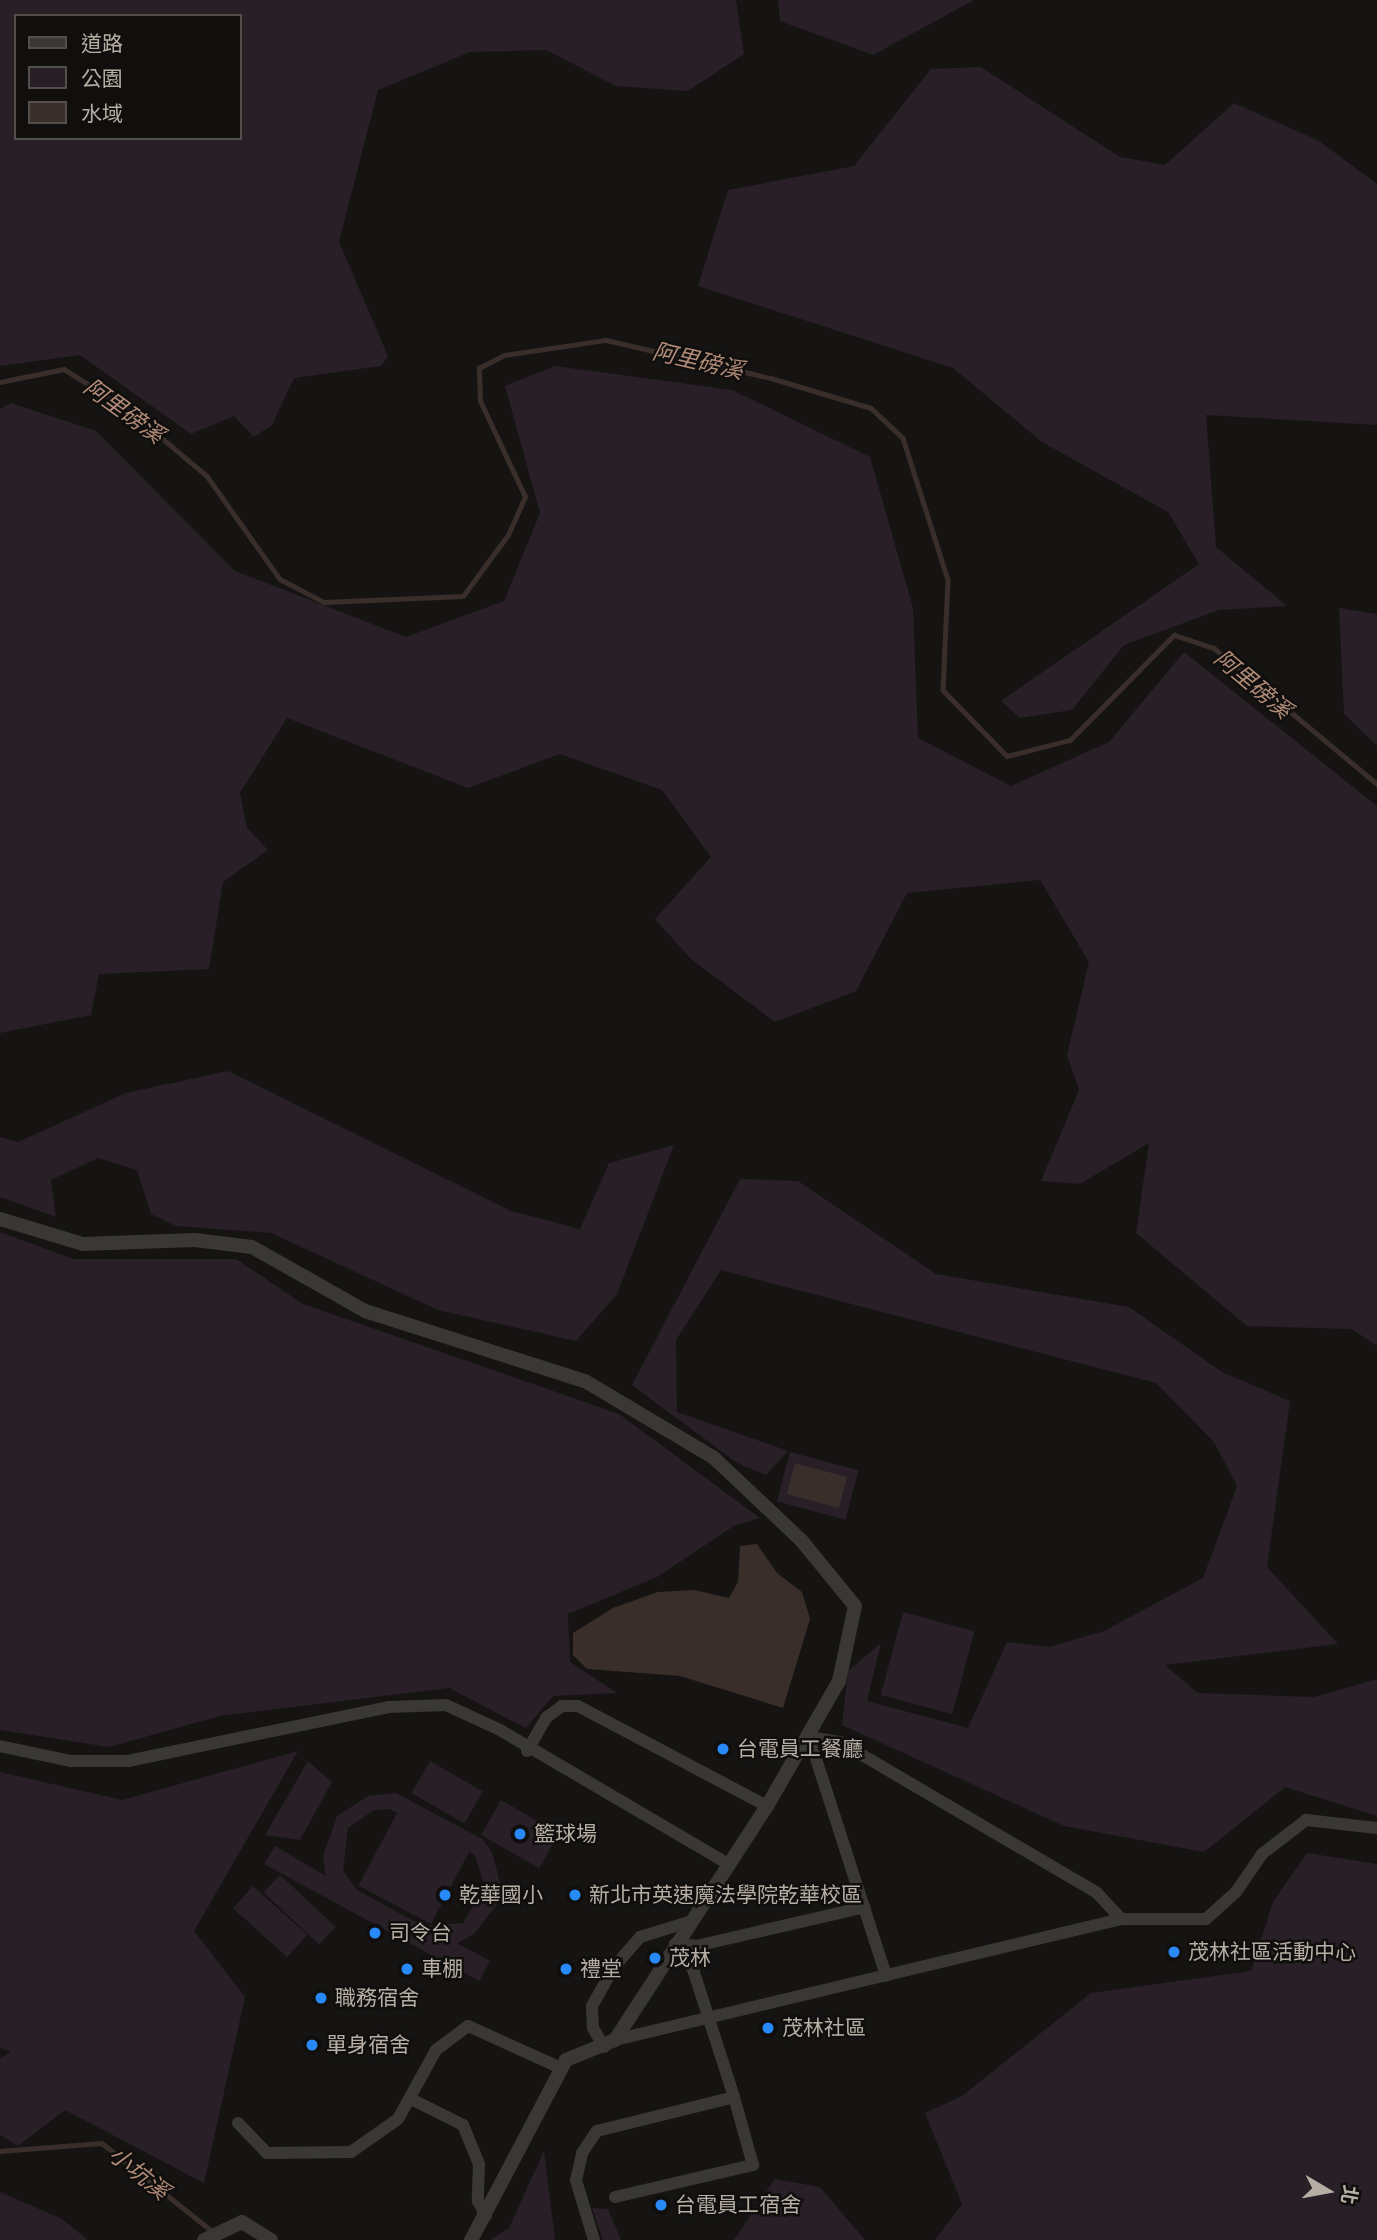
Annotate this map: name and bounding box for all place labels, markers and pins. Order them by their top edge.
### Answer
place label: 台電員工餐廳 [737,1736,863,1762]
marker: 台電員工餐廳 [715,1741,731,1757]
place label: 籃球場 [534,1821,597,1847]
marker: 籃球場 [512,1826,528,1842]
place label: 乾華國小 [459,1882,543,1908]
place label: 新北市英速魔法學院乾華校區 [589,1882,862,1908]
marker: 乾華國小 [437,1887,453,1903]
marker: 新北市英速魔法學院乾華校區 [567,1887,583,1903]
place label: 司令台 [389,1920,452,1946]
marker: 司令台 [367,1925,383,1941]
place label: 茂林社區活動中心 [1188,1939,1356,1965]
marker: 茂林社區活動中心 [1166,1944,1182,1960]
place label: 茂林 [669,1945,711,1971]
marker: 茂林 [647,1950,663,1966]
place label: 車棚 [421,1956,463,1982]
place label: 禮堂 [580,1956,622,1982]
marker: 車棚 [399,1961,415,1977]
marker: 禮堂 [558,1961,574,1977]
place label: 職務宿舍 [335,1985,419,2011]
marker: 職務宿舍 [313,1990,329,2006]
place label: 茂林社區 [782,2015,866,2041]
marker: 茂林社區 [760,2020,776,2036]
place label: 單身宿舍 [326,2032,410,2058]
marker: 單身宿舍 [304,2037,320,2053]
place label: 台電員工宿舍 [675,2192,801,2218]
marker: 台電員工宿舍 [653,2197,669,2213]

